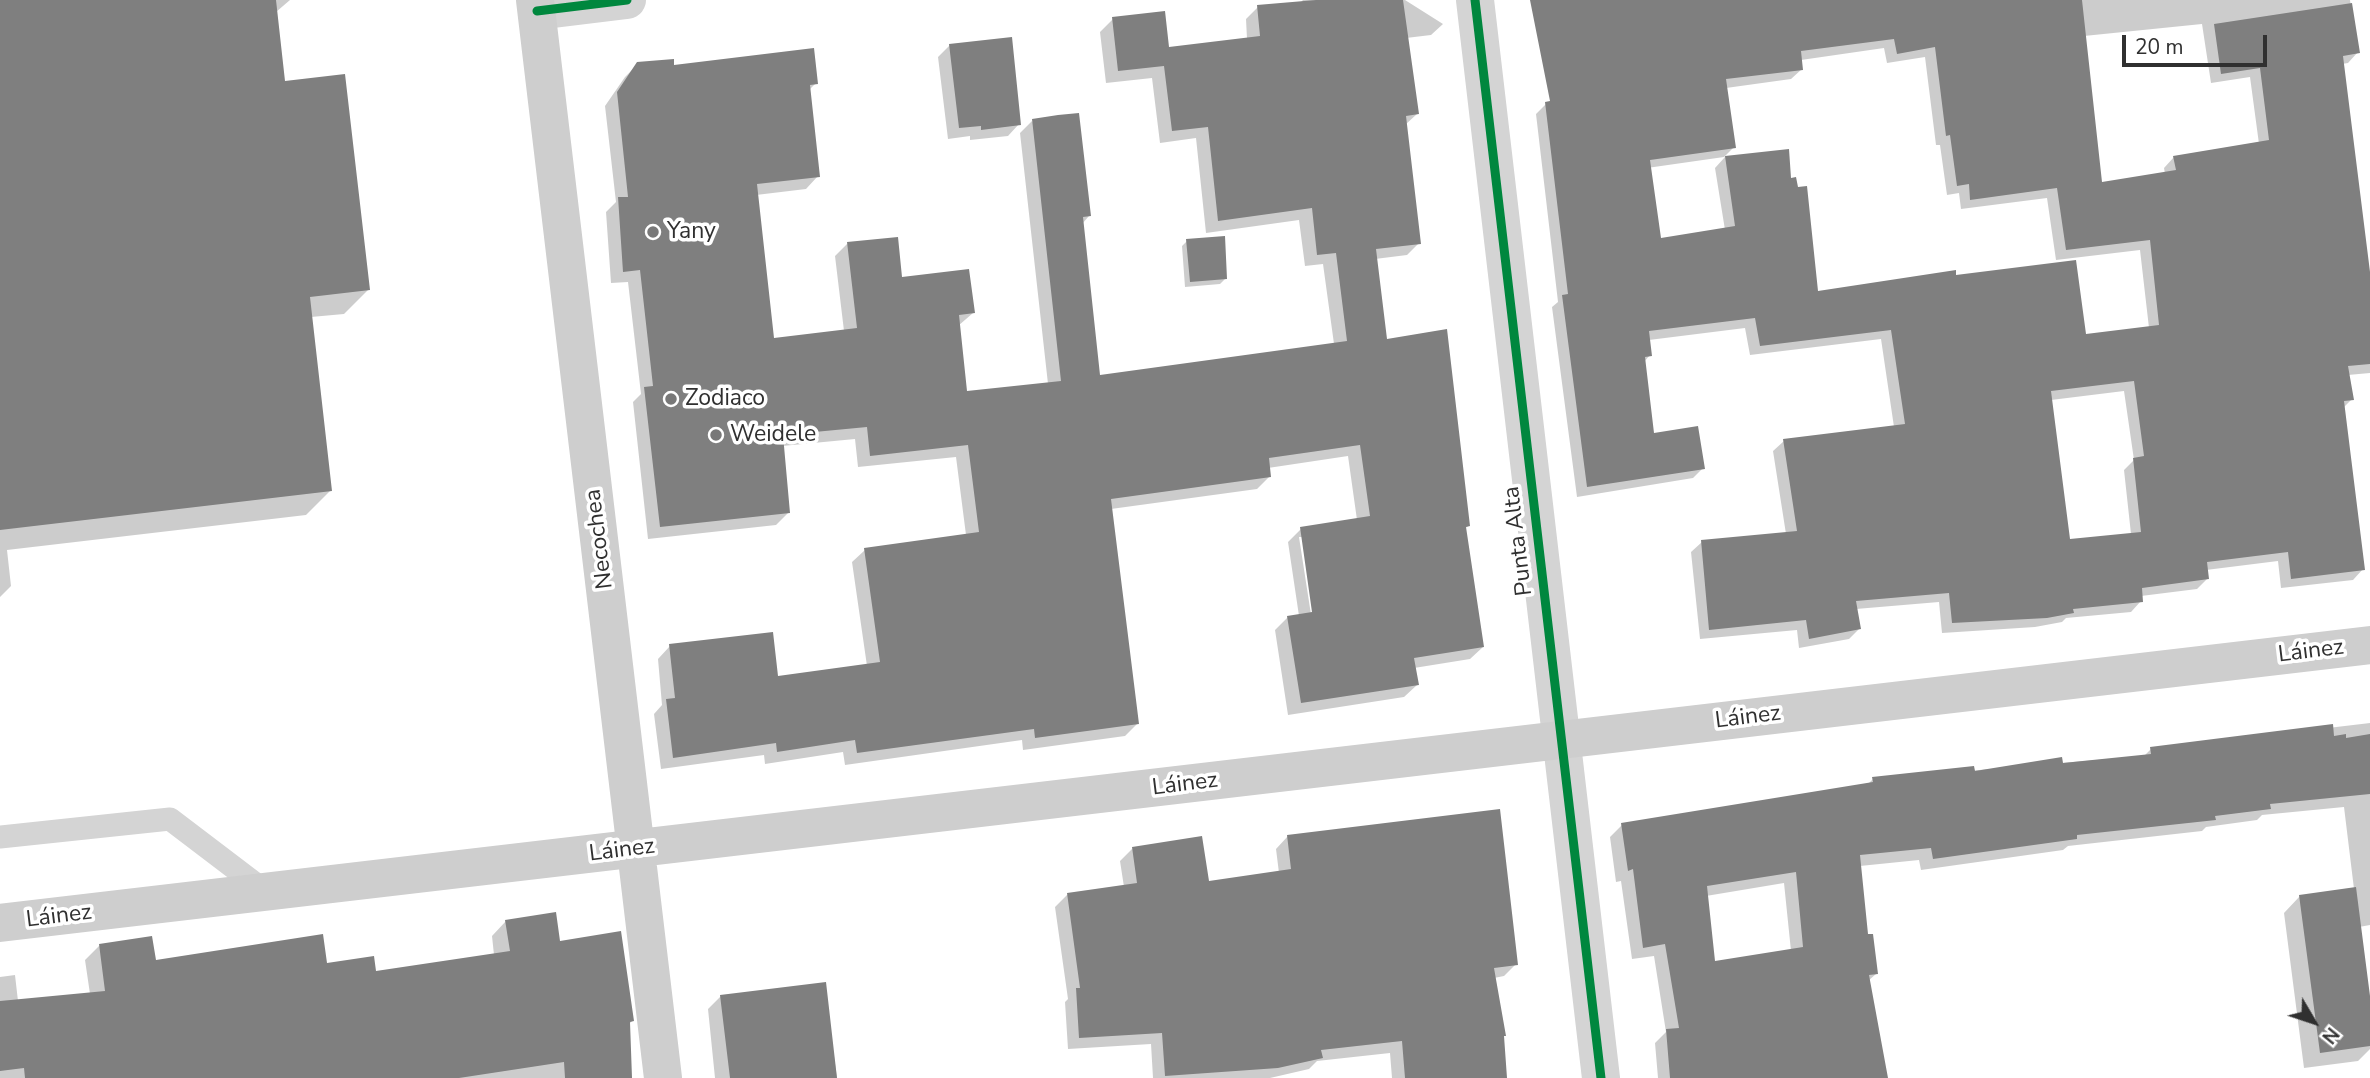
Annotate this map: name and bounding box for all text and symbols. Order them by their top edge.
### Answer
scale bar [2125,21,2270,65]
text: 20 m [2135,33,2184,61]
place label: Yany [667,218,716,246]
marker: Yany [645,224,661,240]
place label: Zodiaco [685,385,765,413]
marker: Zodiaco [663,391,679,407]
place label: Weidele [730,421,816,449]
marker: Weidele [708,427,724,443]
street label: Punta Alta [1499,485,1539,597]
street label: Necochea [580,487,620,591]
street label: Láinez [2277,634,2345,670]
street label: Láinez [1714,700,1782,736]
street label: Láinez [1151,767,1219,803]
street label: Láinez [588,833,656,869]
street label: Láinez [25,899,93,935]
north arrow [2279,987,2349,1057]
text: N [2316,1022,2345,1049]

